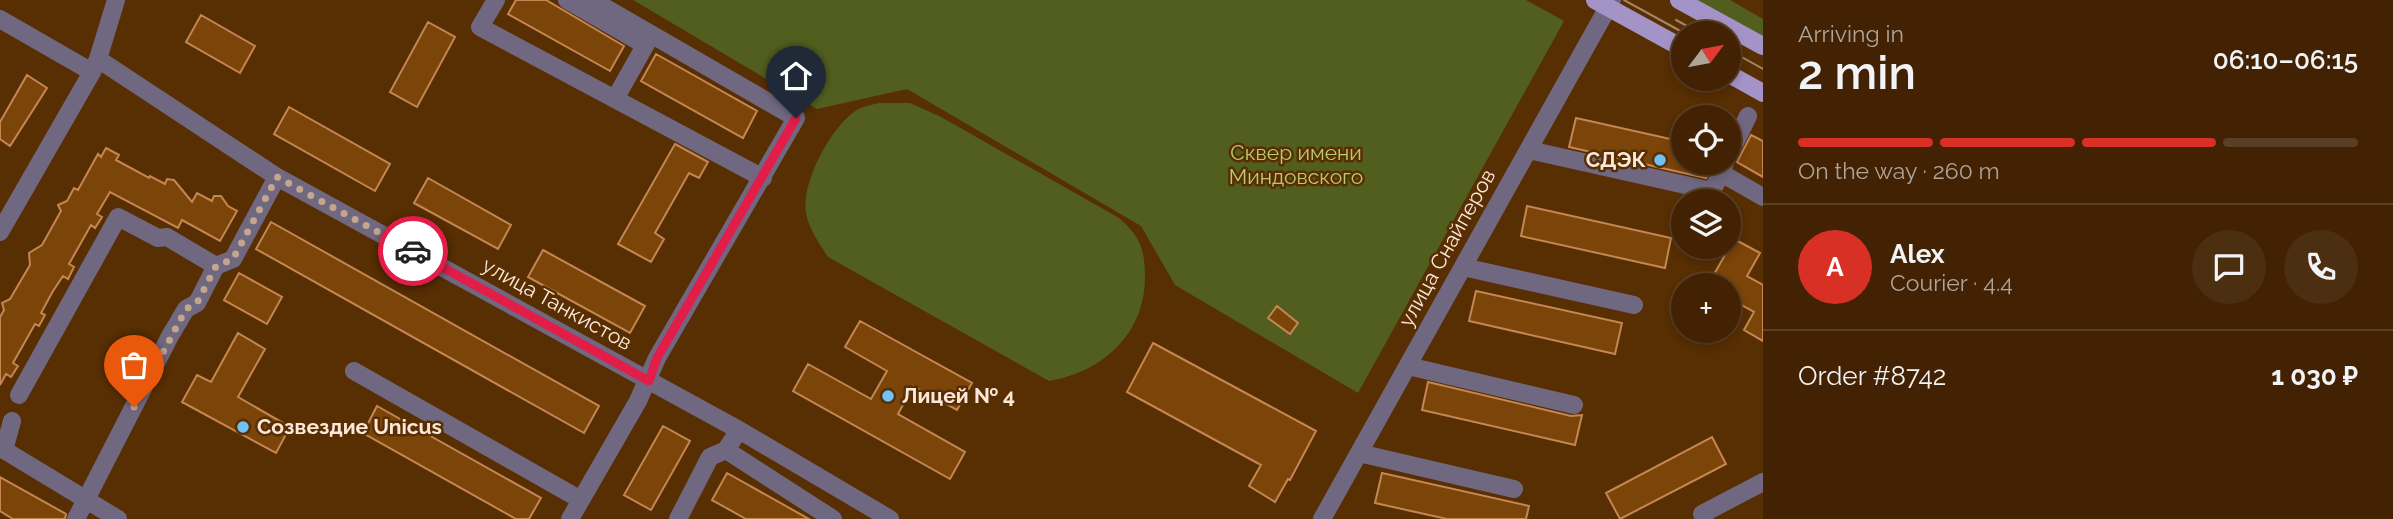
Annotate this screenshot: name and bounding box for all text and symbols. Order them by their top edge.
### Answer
text: Arriving in [1798,20,1904,47]
north arrow [1671,21,1741,91]
map controls [1671,21,1741,343]
text: 06:10–06:15 [2213,45,2358,75]
pin [766,46,826,118]
text: 2 min [1798,46,1916,100]
icon: home [777,57,815,95]
button: locate [1671,105,1741,175]
park label: Сквер имени Миндовского [1229,140,1363,189]
place label: СДЭК [1586,147,1647,172]
marker: СДЭК [1652,152,1668,168]
text: On the way · 260 m [1798,157,2000,184]
street label: улица Снайперов [1393,165,1500,331]
button: layers [1671,189,1741,259]
courier [378,216,448,286]
button: chat [2192,230,2266,304]
button: phone [2284,230,2358,304]
icon: car [394,232,432,270]
text: Alex [1890,239,1945,269]
street label: улица Танкистов [478,252,636,355]
text: A [1826,252,1844,282]
text: Courier · 4.4 [1890,269,2013,296]
button: + [1671,273,1741,343]
pin [104,335,164,407]
icon: bag [115,346,153,384]
text: Order #8742 [1798,361,1946,391]
text: 1 030 ₽ [2271,361,2358,391]
place label: Лицей № 4 [902,383,1015,408]
marker: Лицей № 4 [880,388,896,404]
place label: Созвездие Unicus [257,414,442,439]
marker: Созвездие Unicus [235,419,251,435]

